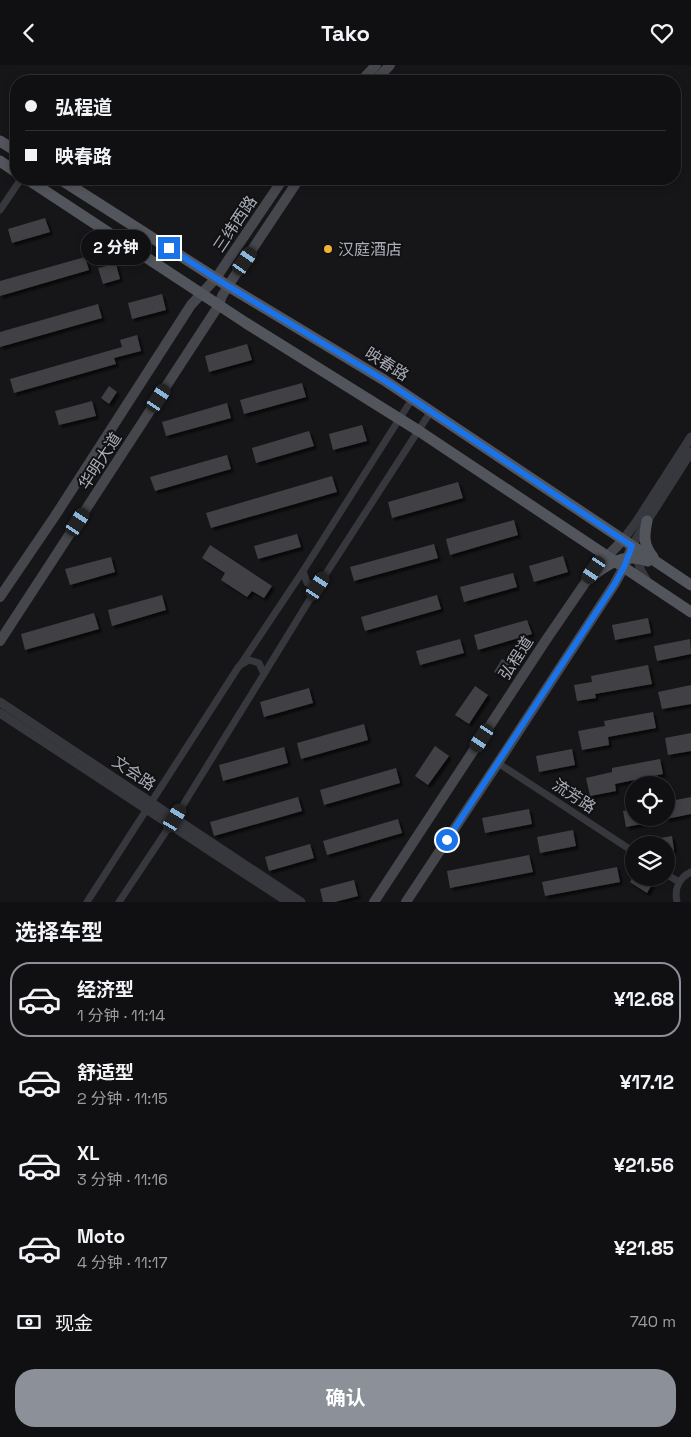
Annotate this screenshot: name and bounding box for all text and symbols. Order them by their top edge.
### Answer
icon: back [15,19,43,47]
text: Tako [321,19,370,47]
icon: heart [648,19,676,47]
text: 弘程道 [55,95,112,120]
text: 映春路 [55,144,112,169]
street label: 三纬西路 [208,192,262,256]
callout: 2 分钟 [81,231,152,265]
text: 2 分钟 [93,237,139,258]
route end [158,237,180,259]
place label: 汉庭酒店 [338,239,402,260]
marker: 汉庭酒店 [322,243,334,255]
car [230,244,259,278]
street label: 映春路 [361,342,413,386]
car [144,381,173,415]
street label: 华明大道 [74,428,126,494]
car [63,505,92,539]
car [579,553,608,587]
car [303,569,332,603]
street label: 弘程道 [494,632,538,684]
car [467,721,496,755]
street label: 文会路 [108,751,160,795]
street label: 流芳路 [548,774,600,818]
map controls [625,776,675,886]
button: locate [625,776,675,826]
car [160,801,189,835]
route start [436,829,458,851]
button: layers [625,836,675,886]
text: 选择车型 [15,918,103,946]
icon: car [17,977,62,1022]
text: 经济型 [77,977,134,1002]
text: ¥12.68 [614,987,674,1012]
text: 1 分钟 · 11:14 [77,1005,165,1026]
icon: car [17,1060,62,1105]
text: 舒适型 [77,1060,134,1085]
text: ¥17.12 [620,1070,674,1095]
text: 2 分钟 · 11:15 [77,1088,168,1109]
text: XL [77,1141,100,1166]
icon: car [17,1143,62,1188]
text: ¥21.56 [614,1153,674,1178]
text: 3 分钟 · 11:16 [77,1169,168,1190]
text: Moto [77,1224,125,1249]
icon: car [17,1226,62,1271]
text: ¥21.85 [614,1236,674,1261]
text: 4 分钟 · 11:17 [77,1252,167,1273]
icon: cash [15,1308,43,1336]
text: 现金 [55,1311,93,1336]
text: 740 m [630,1311,676,1332]
button: 确认 [15,1369,676,1427]

